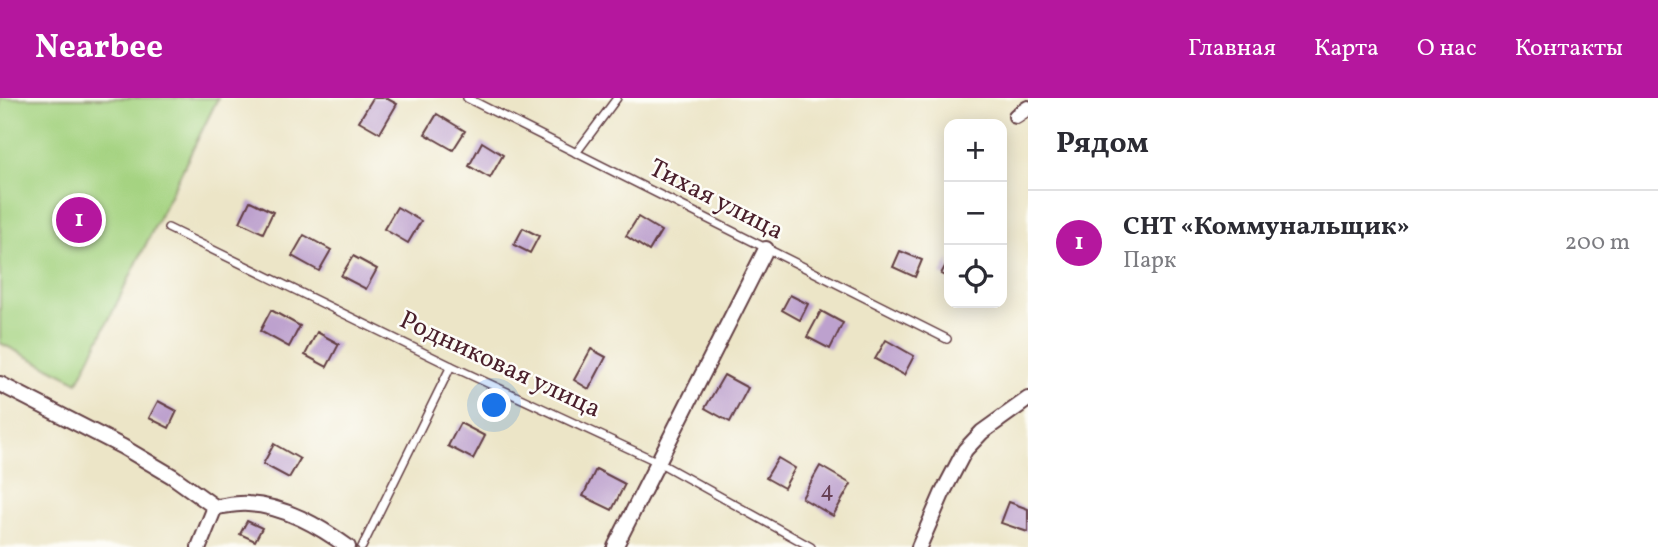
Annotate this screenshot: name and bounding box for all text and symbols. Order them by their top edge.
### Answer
text: Nearbee [35,26,163,72]
text: Главная [1188,32,1276,66]
text: Карта [1314,32,1379,66]
text: О нас [1417,32,1477,66]
text: Контакты [1515,32,1623,66]
map controls [944,119,1007,308]
button: + [944,119,1007,182]
text: Рядом [1056,123,1149,165]
street label: Тихая улица [642,151,790,249]
button: − [944,182,1007,245]
pin: 1 [56,194,102,246]
text: СНТ «Коммунальщик» [1123,209,1410,245]
text: 1 [1074,227,1084,259]
text: 200 m [1565,227,1630,259]
button: locate [944,245,1007,308]
text: Парк [1123,245,1176,277]
street label: Родниковая улица [393,302,607,428]
your location [477,388,511,422]
house number: 4 [820,475,834,507]

